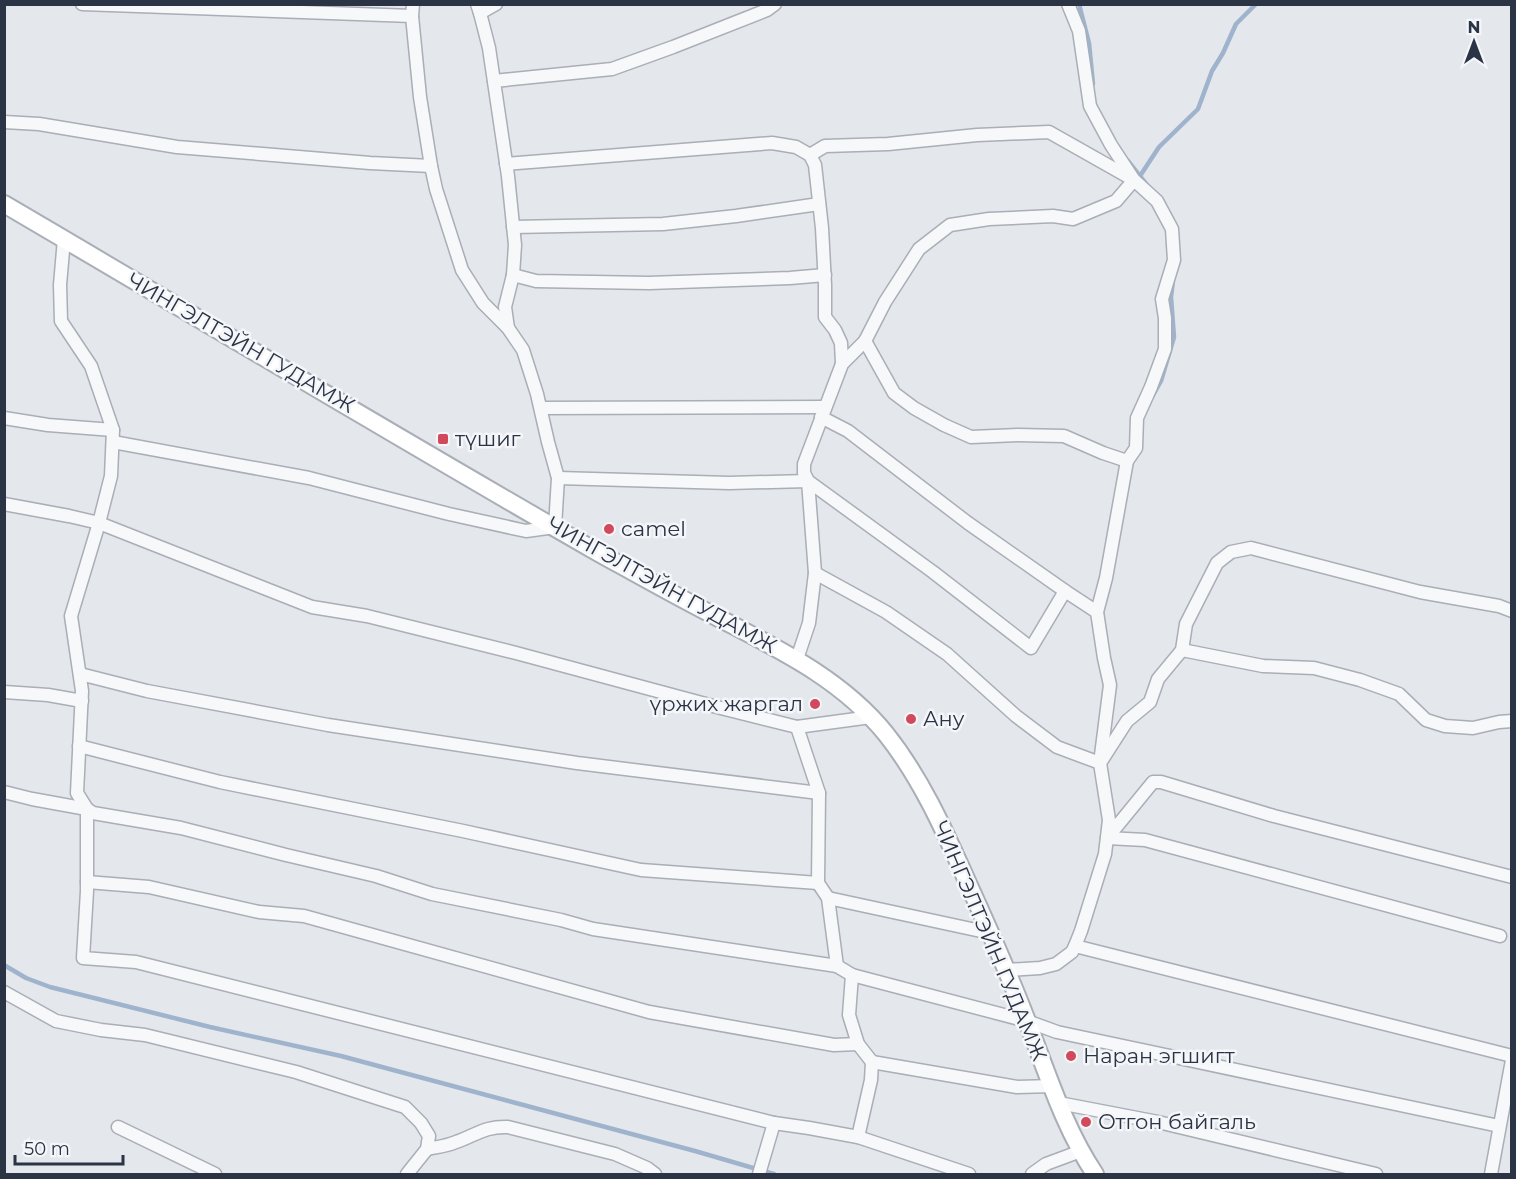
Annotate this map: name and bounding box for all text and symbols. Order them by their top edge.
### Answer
north arrow [1444,12,1504,72]
text: N [1468,18,1480,37]
street label: ЧИНГЭЛТЭЙН ГУДАМЖ [123,267,359,418]
place label: түшиг [455,426,521,451]
marker: түшиг [436,432,450,446]
street label: ЧИНГЭЛТЭЙН ГУДАМЖ [543,511,781,658]
place label: camel [621,516,686,541]
marker: camel [602,522,616,536]
place label: үржих жаргал [650,691,803,716]
marker: үржих жаргал [808,697,822,711]
place label: Ану [923,706,965,731]
marker: Ану [904,712,918,726]
street label: ЧИНГЭЛТЭЙН ГУДАМЖ [929,817,1052,1065]
place label: Наран эгшигт [1083,1043,1235,1068]
marker: Наран эгшигт [1064,1049,1078,1063]
place label: Отгон байгаль [1098,1109,1256,1134]
marker: Отгон байгаль [1079,1115,1093,1129]
scale bar [15,1128,123,1166]
text: 50 m [24,1138,70,1160]

